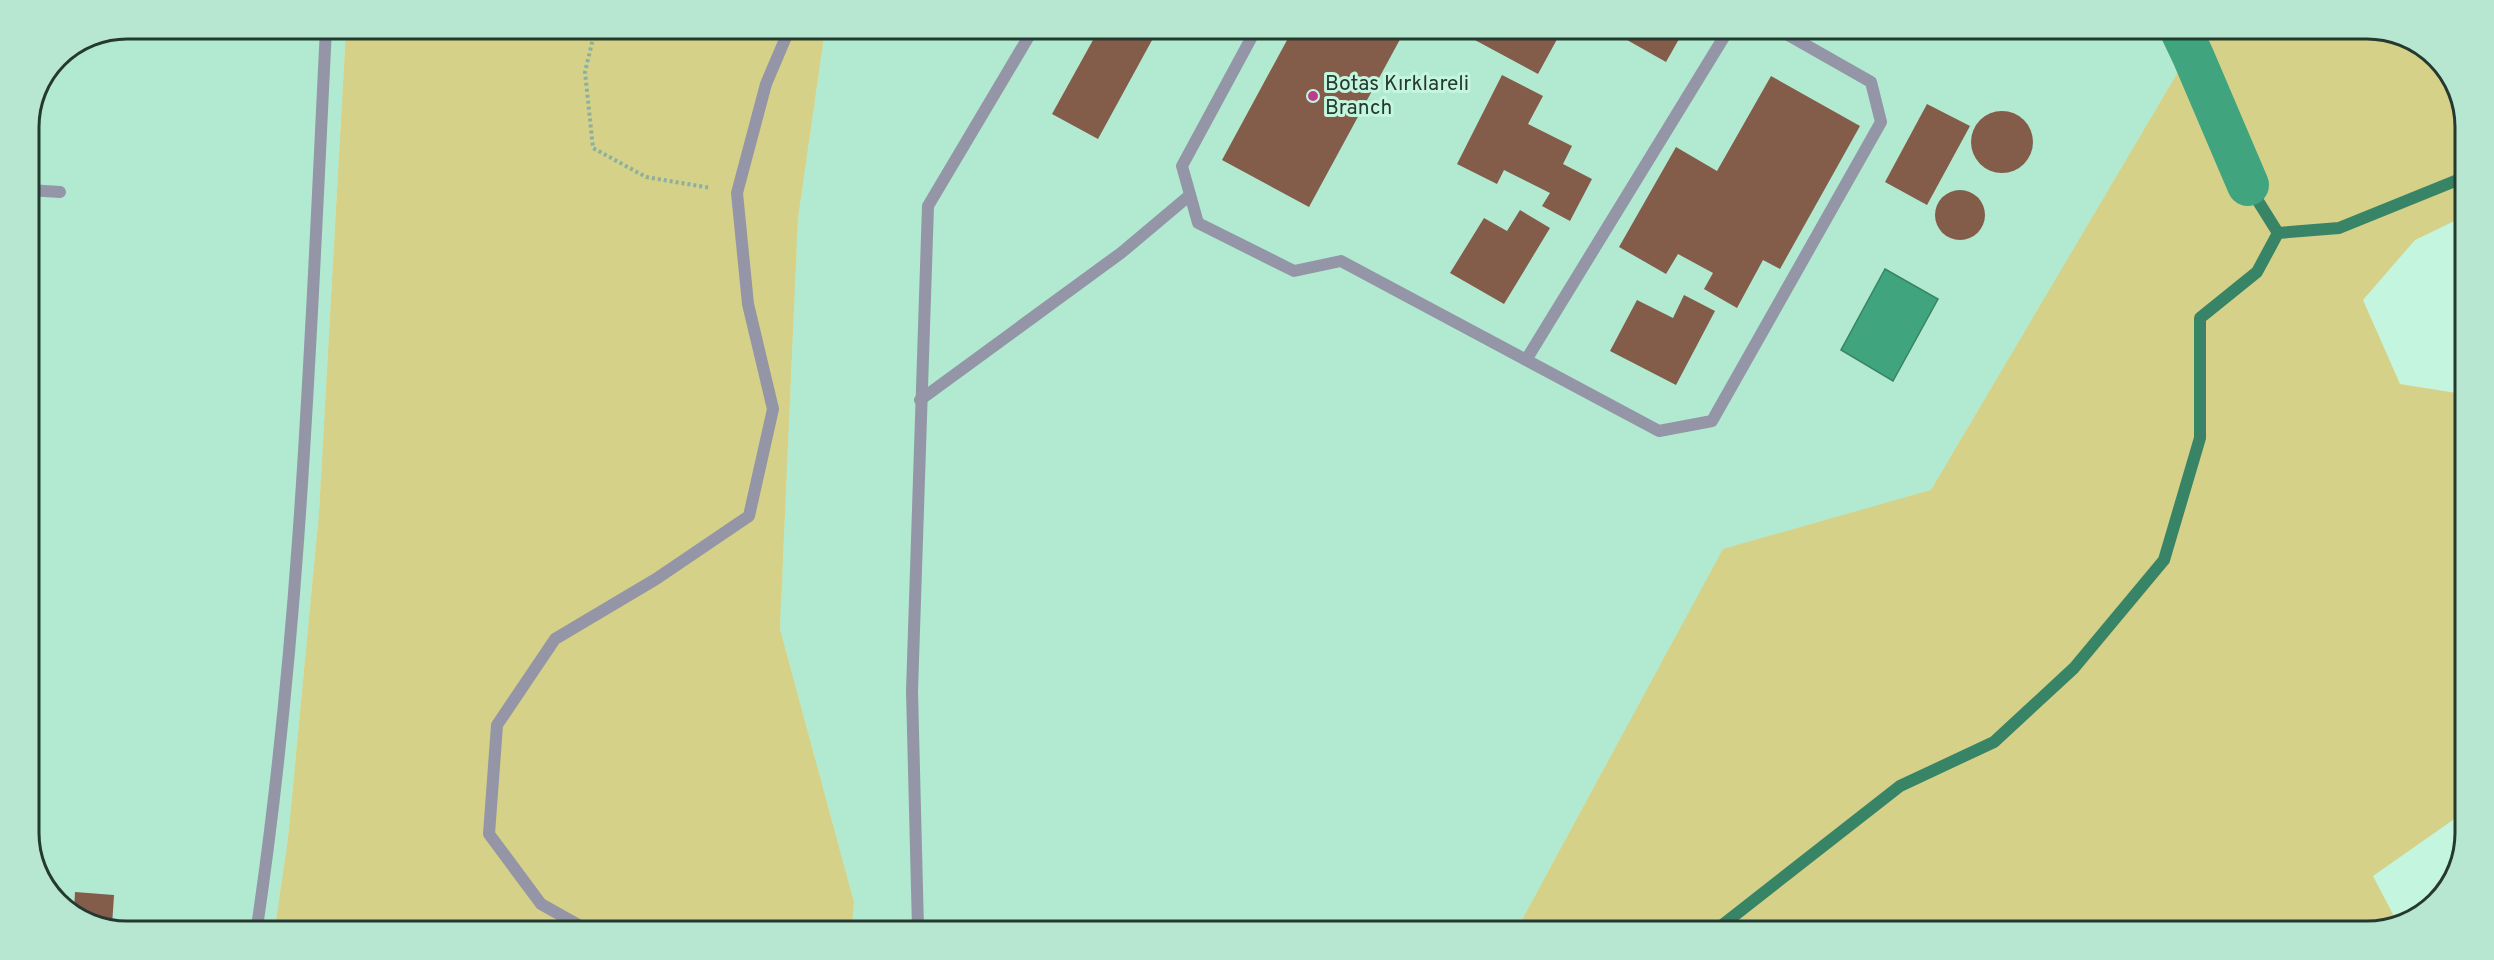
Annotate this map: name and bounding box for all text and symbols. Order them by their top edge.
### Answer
place label: Botas Kırklareli Branch [1325,71,1469,122]
marker: Botas Kırklareli Branch [1306,89,1320,103]

